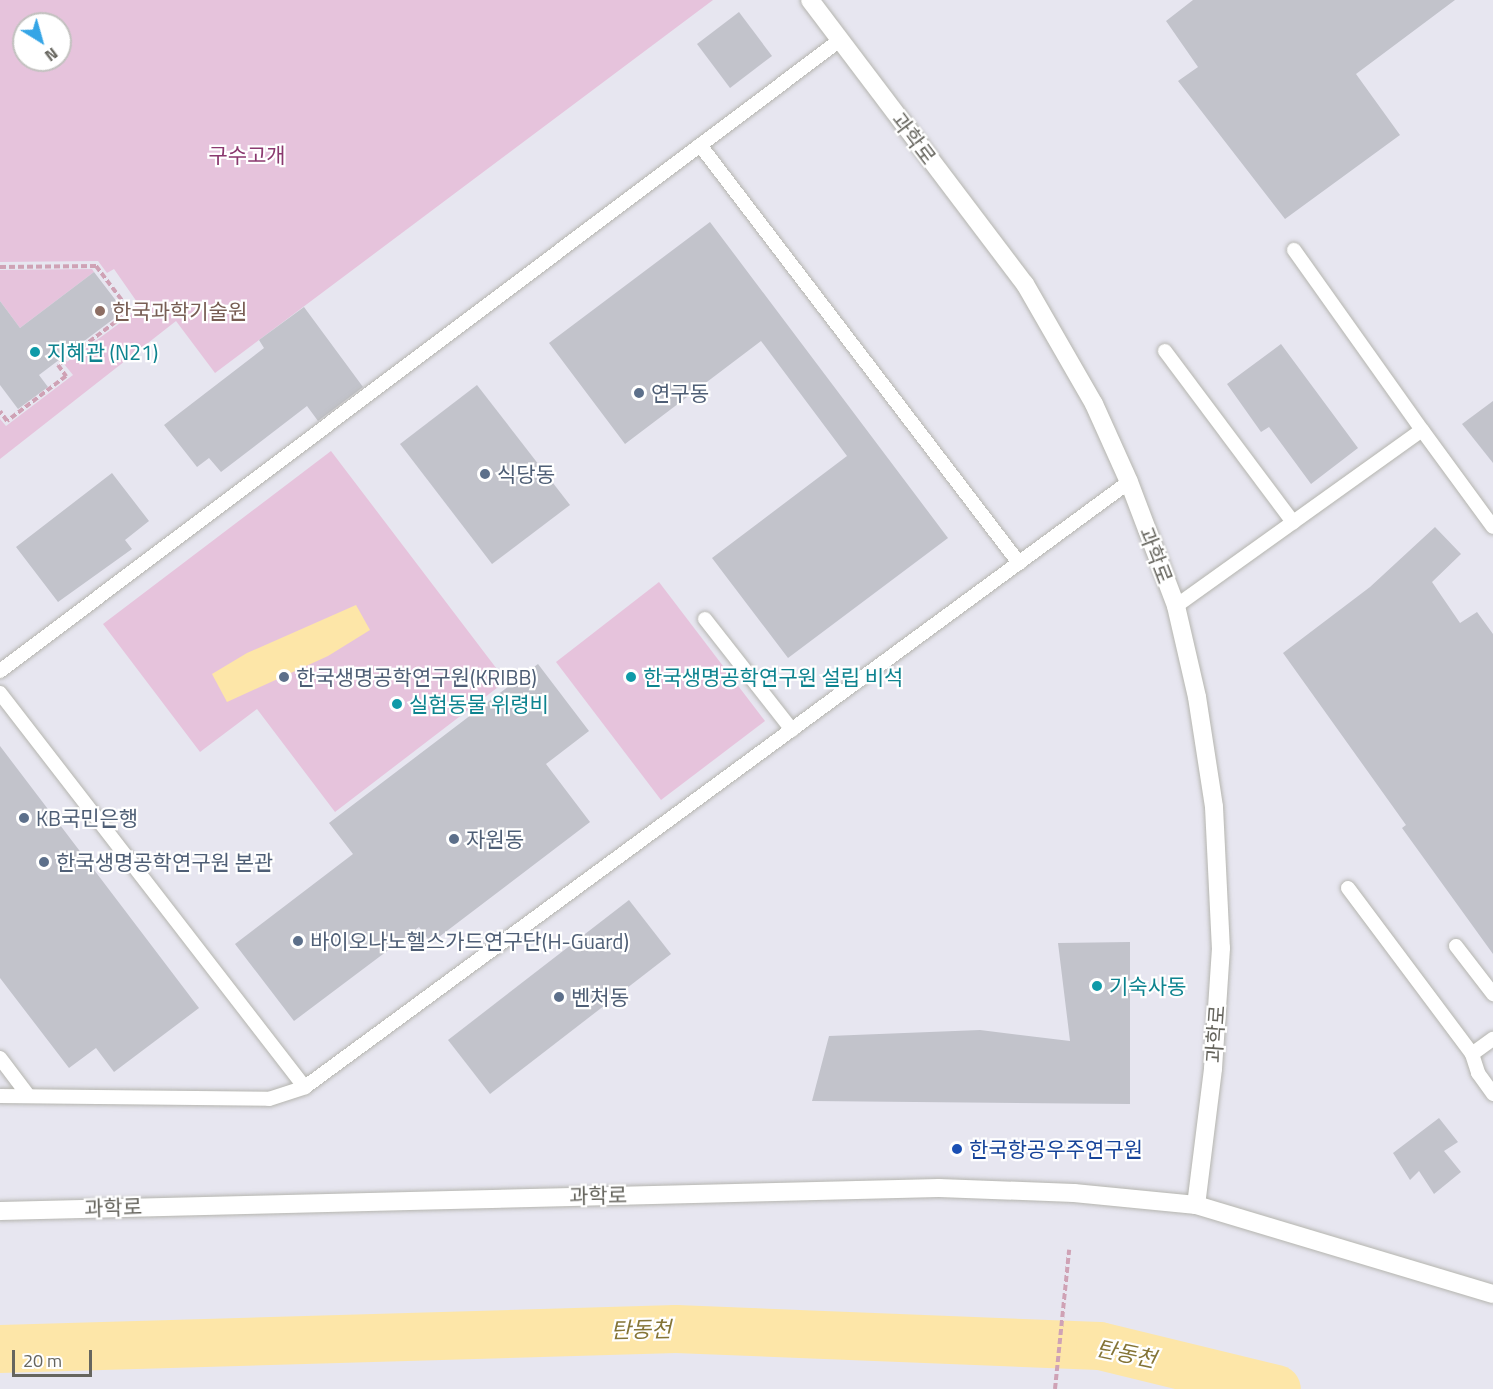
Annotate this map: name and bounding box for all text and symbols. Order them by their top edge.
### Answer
north arrow [12,12,72,72]
text: N [40,42,63,68]
street label: 과학로 [886,107,942,169]
park label: 구수고개 [208,142,286,168]
place label: 한국과학기술원 [112,298,247,324]
marker: 한국과학기술원 [93,304,107,318]
place label: 지혜관 (N21) [47,339,158,365]
marker: 지혜관 (N21) [28,345,42,359]
place label: 연구동 [651,380,709,406]
marker: 연구동 [632,386,646,400]
place label: 식당동 [497,461,555,487]
marker: 식당동 [478,467,492,481]
street label: 과학로 [1134,523,1178,587]
place label: 한국생명공학연구원(KRIBB) [296,664,537,690]
place label: 한국생명공학연구원 설립 비석 [643,664,903,690]
marker: 한국생명공학연구원(KRIBB) [277,670,291,684]
marker: 한국생명공학연구원 설립 비석 [624,670,638,684]
place label: 실험동물 위령비 [409,691,549,717]
marker: 실험동물 위령비 [390,697,404,711]
place label: KB국민은행 [36,805,138,831]
marker: KB국민은행 [17,811,31,825]
place label: 자원동 [466,826,524,852]
marker: 자원동 [447,832,461,846]
place label: 한국생명공학연구원 본관 [56,849,273,875]
marker: 한국생명공학연구원 본관 [37,855,51,869]
place label: 바이오나노헬스가드연구단(H-Guard) [310,928,629,954]
marker: 바이오나노헬스가드연구단(H-Guard) [291,934,305,948]
place label: 기숙사동 [1109,973,1186,999]
marker: 기숙사동 [1090,979,1104,993]
place label: 벤처동 [571,984,629,1010]
marker: 벤처동 [552,990,566,1004]
street label: 과학로 [1200,1004,1230,1064]
place label: 한국항공우주연구원 [969,1136,1143,1162]
marker: 한국항공우주연구원 [950,1142,964,1156]
street label: 과학로 [569,1182,627,1208]
street label: 과학로 [84,1193,142,1221]
water label: 탄동천 [610,1316,672,1344]
water label: 탄동천 [1094,1335,1158,1373]
scale bar [15,1338,94,1376]
text: 20 m [23,1347,62,1374]

